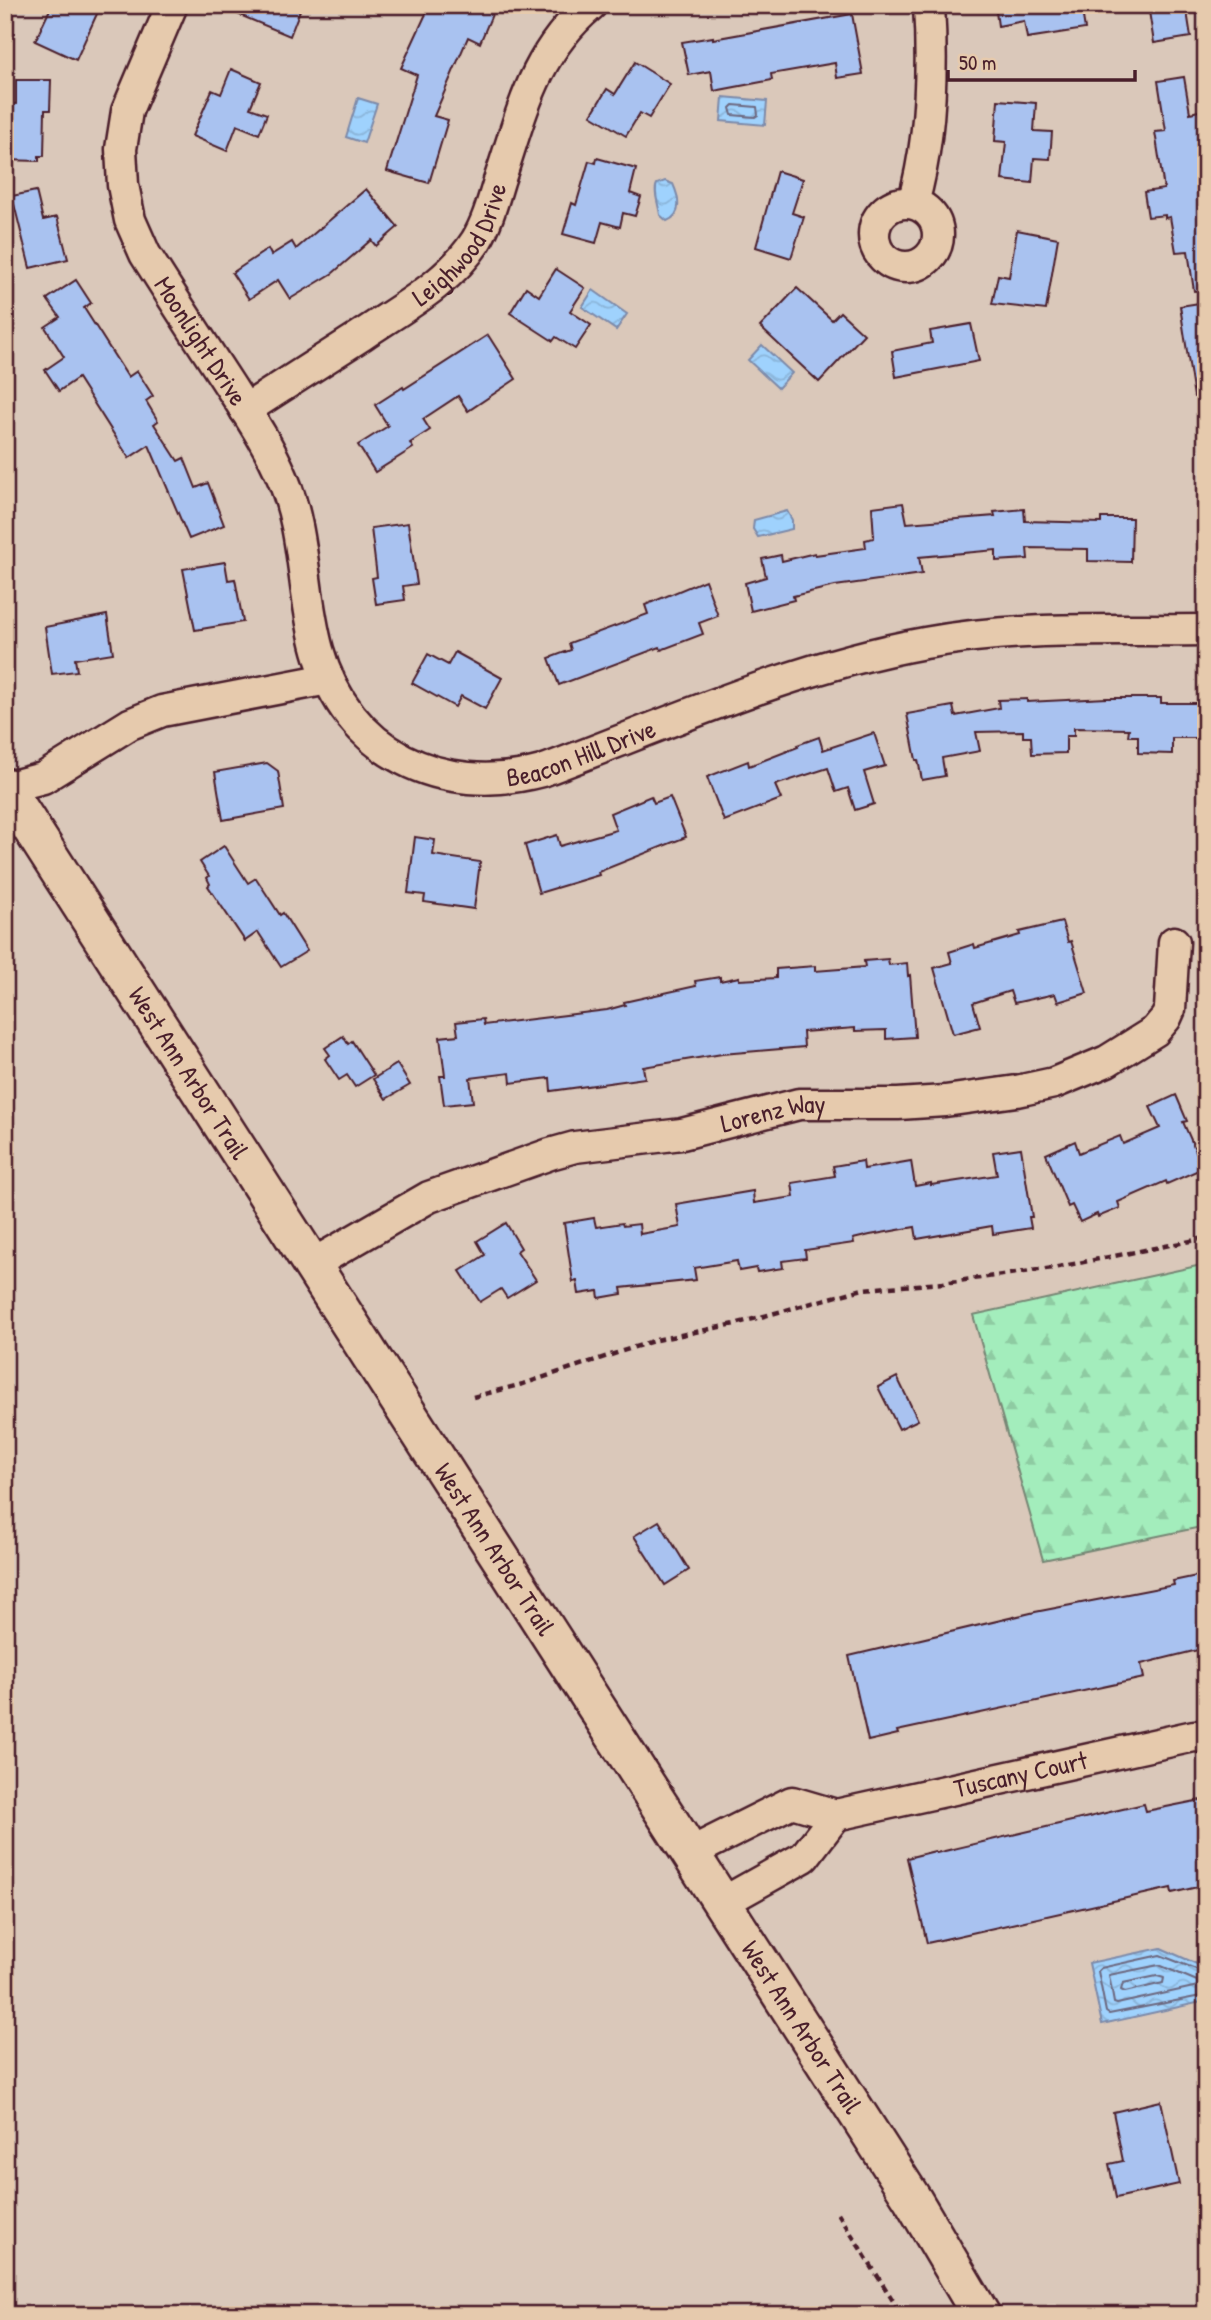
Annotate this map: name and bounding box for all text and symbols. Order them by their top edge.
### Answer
scale bar [948,38,1136,82]
text: 50 m [959,48,996,77]
street label: Leighwood Drive [405,179,514,314]
street label: Moonlight Drive [147,269,256,412]
street label: Beacon Hill Drive [504,711,660,795]
street label: West Ann Arbor Trail [121,980,258,1166]
street label: Lorenz Way [717,1085,825,1140]
street label: West Ann Arbor Trail [427,1456,564,1642]
street label: Tuscany Court [950,1742,1092,1805]
street label: West Ann Arbor Trail [734,1934,871,2120]

